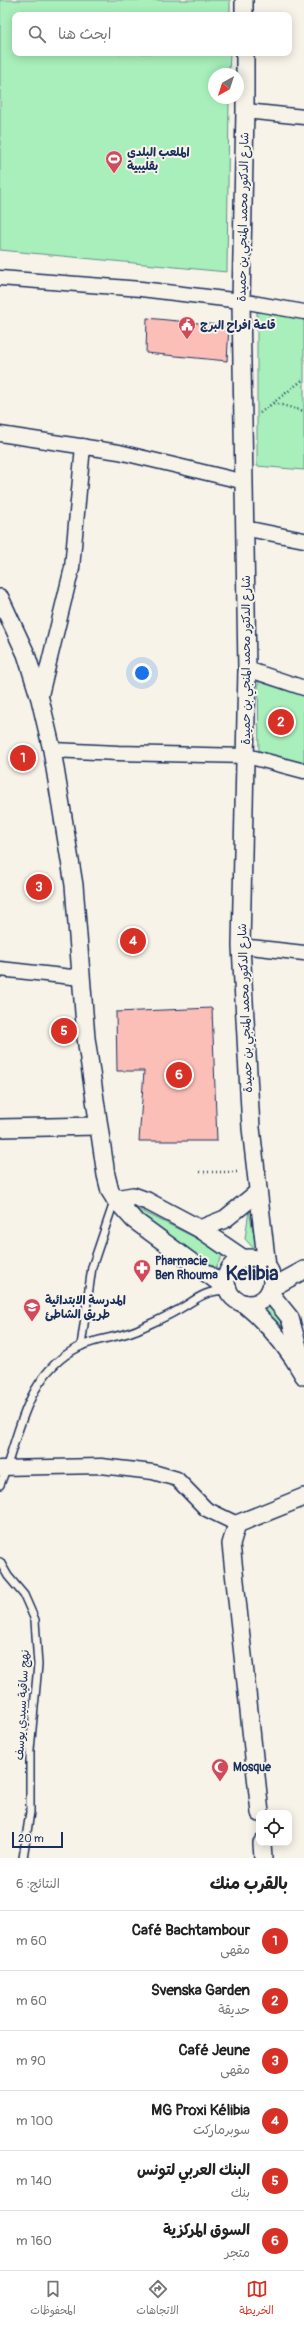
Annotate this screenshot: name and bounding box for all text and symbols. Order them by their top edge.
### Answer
search box [12,12,292,56]
icon: search [26,23,48,45]
text: ابحث هنا [58,25,111,44]
north arrow [208,68,244,104]
street label: شارع الدكتور محمد المنجي بن حميدة [235,132,255,302]
place label: الملعب البلدي بقليبية [127,145,190,174]
sports icon: الملعب البلدي بقليبية [104,149,124,174]
public building icon: قاعة افراح البرج [177,315,197,340]
place label: قاعة افراح البرج [200,318,276,333]
street label: شارع الدكتور محمد المنجي بن حميدة [239,575,257,745]
your location [132,663,152,683]
pin: 2 [268,707,294,737]
pin: 1 [10,743,36,773]
pin: 3 [26,872,52,902]
street label: شارع الدكتور محمد المنجي بن حميدة [235,923,259,1093]
pin: 4 [120,926,146,956]
pin: 5 [51,1016,77,1046]
pin: 6 [166,1060,192,1090]
place label: Pharmacie Ben Rhouma [155,1254,218,1283]
pharmacy icon: Pharmacie Ben Rhouma [132,1258,152,1283]
district label: Kelibia [226,1261,278,1286]
place label: المدرسة الابتدائية طريق الشاطئ [45,1293,126,1322]
school or university icon: المدرسة الابتدائية طريق الشاطئ [22,1297,42,1322]
street label: نهج ساقية سيدي يوسف [12,1649,34,1761]
mosque icon: Mosque [210,1757,230,1782]
place label: Mosque [233,1760,272,1775]
map controls [256,1810,292,1846]
button: locate [256,1810,292,1846]
scale bar [12,1830,63,1849]
text: 20 m [18,1832,44,1845]
text: بالقرب منك [210,1873,288,1894]
text: النتائج: 6 [16,1876,60,1892]
text: Café Bachtambour [132,1921,250,1940]
text: 60 m [16,1933,47,1949]
text: 1 [272,1933,278,1949]
text: مقهى [220,1942,250,1958]
text: Svenska Garden [151,1981,250,2000]
text: 60 m [16,1993,47,2009]
text: 2 [271,1993,279,2009]
text: حديقة [218,2002,250,2018]
text: Café Jeune [178,2041,250,2060]
text: 90 m [16,2053,46,2069]
text: 3 [271,2053,279,2069]
text: مقهى [220,2062,250,2078]
text: MG Proxi Kélibia [151,2101,250,2120]
text: 100 m [16,2113,53,2129]
text: 4 [271,2113,279,2129]
text: سوبرماركت [193,2122,250,2138]
text: البنك العربي لتونس [137,2161,250,2180]
text: 140 m [16,2173,52,2189]
text: 5 [271,2173,279,2189]
text: بنك [231,2185,250,2201]
text: السوق المركزية [163,2221,250,2240]
text: 160 m [16,2233,52,2249]
text: 6 [271,2233,279,2249]
text: متجر [225,2245,250,2261]
tab: المحفوظات [30,2278,76,2320]
tab: الاتجاهات [136,2278,179,2320]
tab: الخريطة [239,2278,274,2320]

